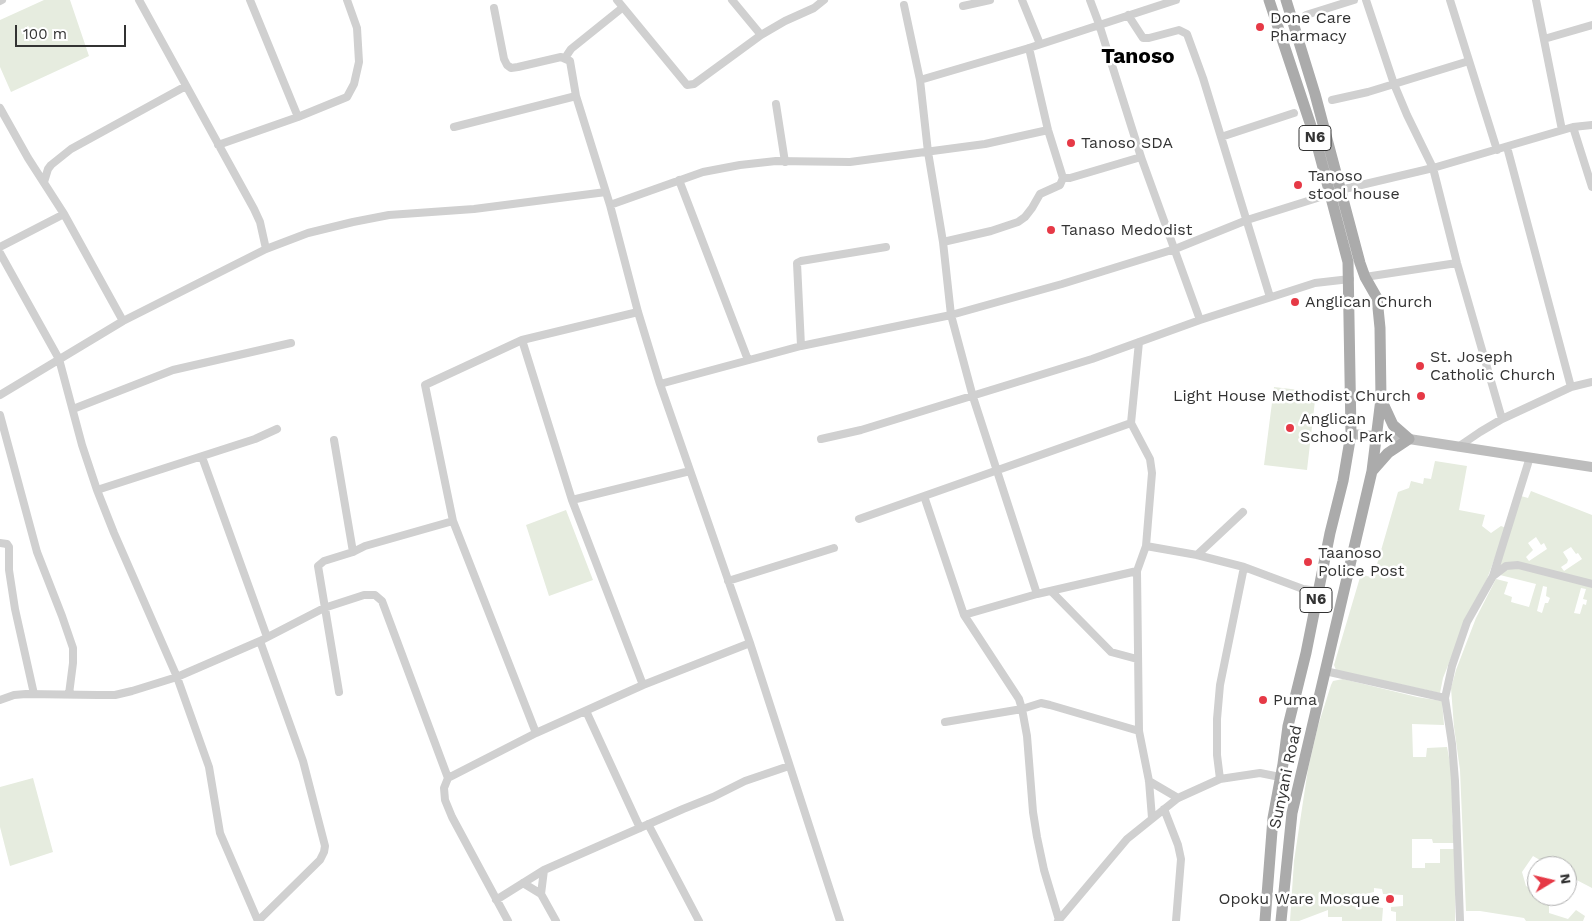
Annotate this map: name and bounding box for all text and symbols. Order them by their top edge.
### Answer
place label: Done Care Pharmacy [1270,8,1351,46]
scale bar [18,15,129,47]
marker: Done Care Pharmacy [1254,21,1266,33]
text: 100 m [23,25,67,43]
district label: Tanoso [1101,44,1175,70]
road number: N6 [1299,126,1331,150]
place label: Tanoso SDA [1081,133,1173,153]
marker: Tanoso SDA [1065,137,1077,149]
place label: Tanoso stool house [1308,166,1400,204]
marker: Tanoso stool house [1292,179,1304,191]
place label: Tanaso Medodist [1061,220,1192,240]
marker: Tanaso Medodist [1045,224,1057,236]
place label: Anglican Church [1305,292,1432,312]
marker: Anglican Church [1289,296,1301,308]
place label: St. Joseph Catholic Church [1430,347,1555,385]
marker: St. Joseph Catholic Church [1414,360,1426,372]
place label: Light House Methodist Church [1173,386,1411,406]
marker: Light House Methodist Church [1415,390,1427,402]
place label: Anglican School Park [1300,409,1393,447]
marker: Anglican School Park [1284,422,1296,434]
place label: Taanoso Police Post [1318,543,1404,581]
marker: Taanoso Police Post [1302,556,1314,568]
road number: N6 [1300,588,1332,612]
place label: Puma [1273,690,1317,710]
marker: Puma [1257,694,1269,706]
street label: Sunyani Road [1266,723,1306,831]
north arrow [1527,856,1577,906]
text: N [1557,872,1575,885]
place label: Opoku Ware Mosque [1219,889,1380,909]
marker: Opoku Ware Mosque [1384,893,1396,905]

